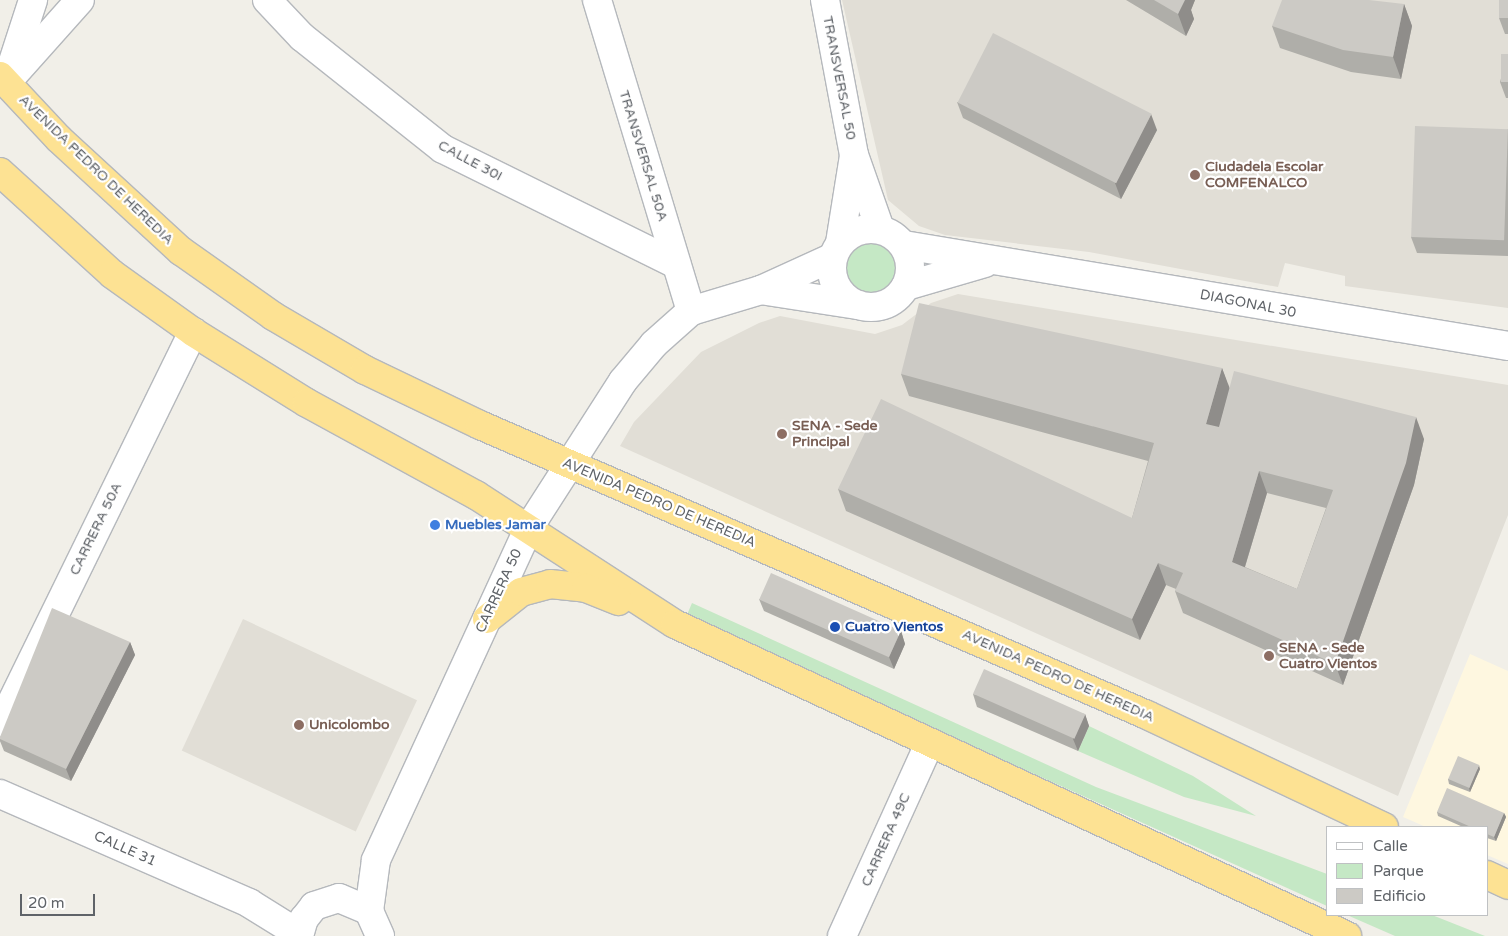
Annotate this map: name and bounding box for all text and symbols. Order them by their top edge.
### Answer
street label: TRANSVERSAL 50 [819,15,859,141]
street label: TRANSVERSAL 50A [615,88,671,224]
street label: AVENIDA PEDRO DE HEREDIA [15,92,177,248]
street label: CALLE 30I [435,137,505,185]
place label: Ciudadela Escolar COMFENALCO [1205,159,1323,192]
marker: Ciudadela Escolar COMFENALCO [1189,169,1201,181]
street label: DIAGONAL 30 [1198,286,1298,322]
place label: SENA - Sede Principal [792,418,878,451]
marker: SENA - Sede Principal [776,428,788,440]
street label: AVENIDA PEDRO DE HEREDIA [560,455,758,551]
street label: CARRERA 50A [66,480,126,578]
place label: Muebles Jamar [445,517,546,533]
marker: Muebles Jamar [429,519,441,531]
street label: CARRERA 50 [472,546,526,636]
place label: Cuatro Vientos [845,619,943,635]
marker: Cuatro Vientos [829,621,841,633]
street label: AVENIDA PEDRO DE HEREDIA [959,626,1157,726]
place label: SENA - Sede Cuatro Vientos [1279,640,1377,672]
marker: SENA - Sede Cuatro Vientos [1263,650,1275,662]
place label: Unicolombo [309,717,389,733]
marker: Unicolombo [293,719,305,731]
street label: CARRERA 49C [858,791,914,889]
legend [1326,826,1488,916]
street label: CALLE 31 [91,828,159,870]
text: Calle [1373,837,1408,855]
text: Parque [1373,862,1424,880]
scale bar [22,884,98,916]
text: Edificio [1373,887,1426,905]
text: 20 m [28,894,65,912]

